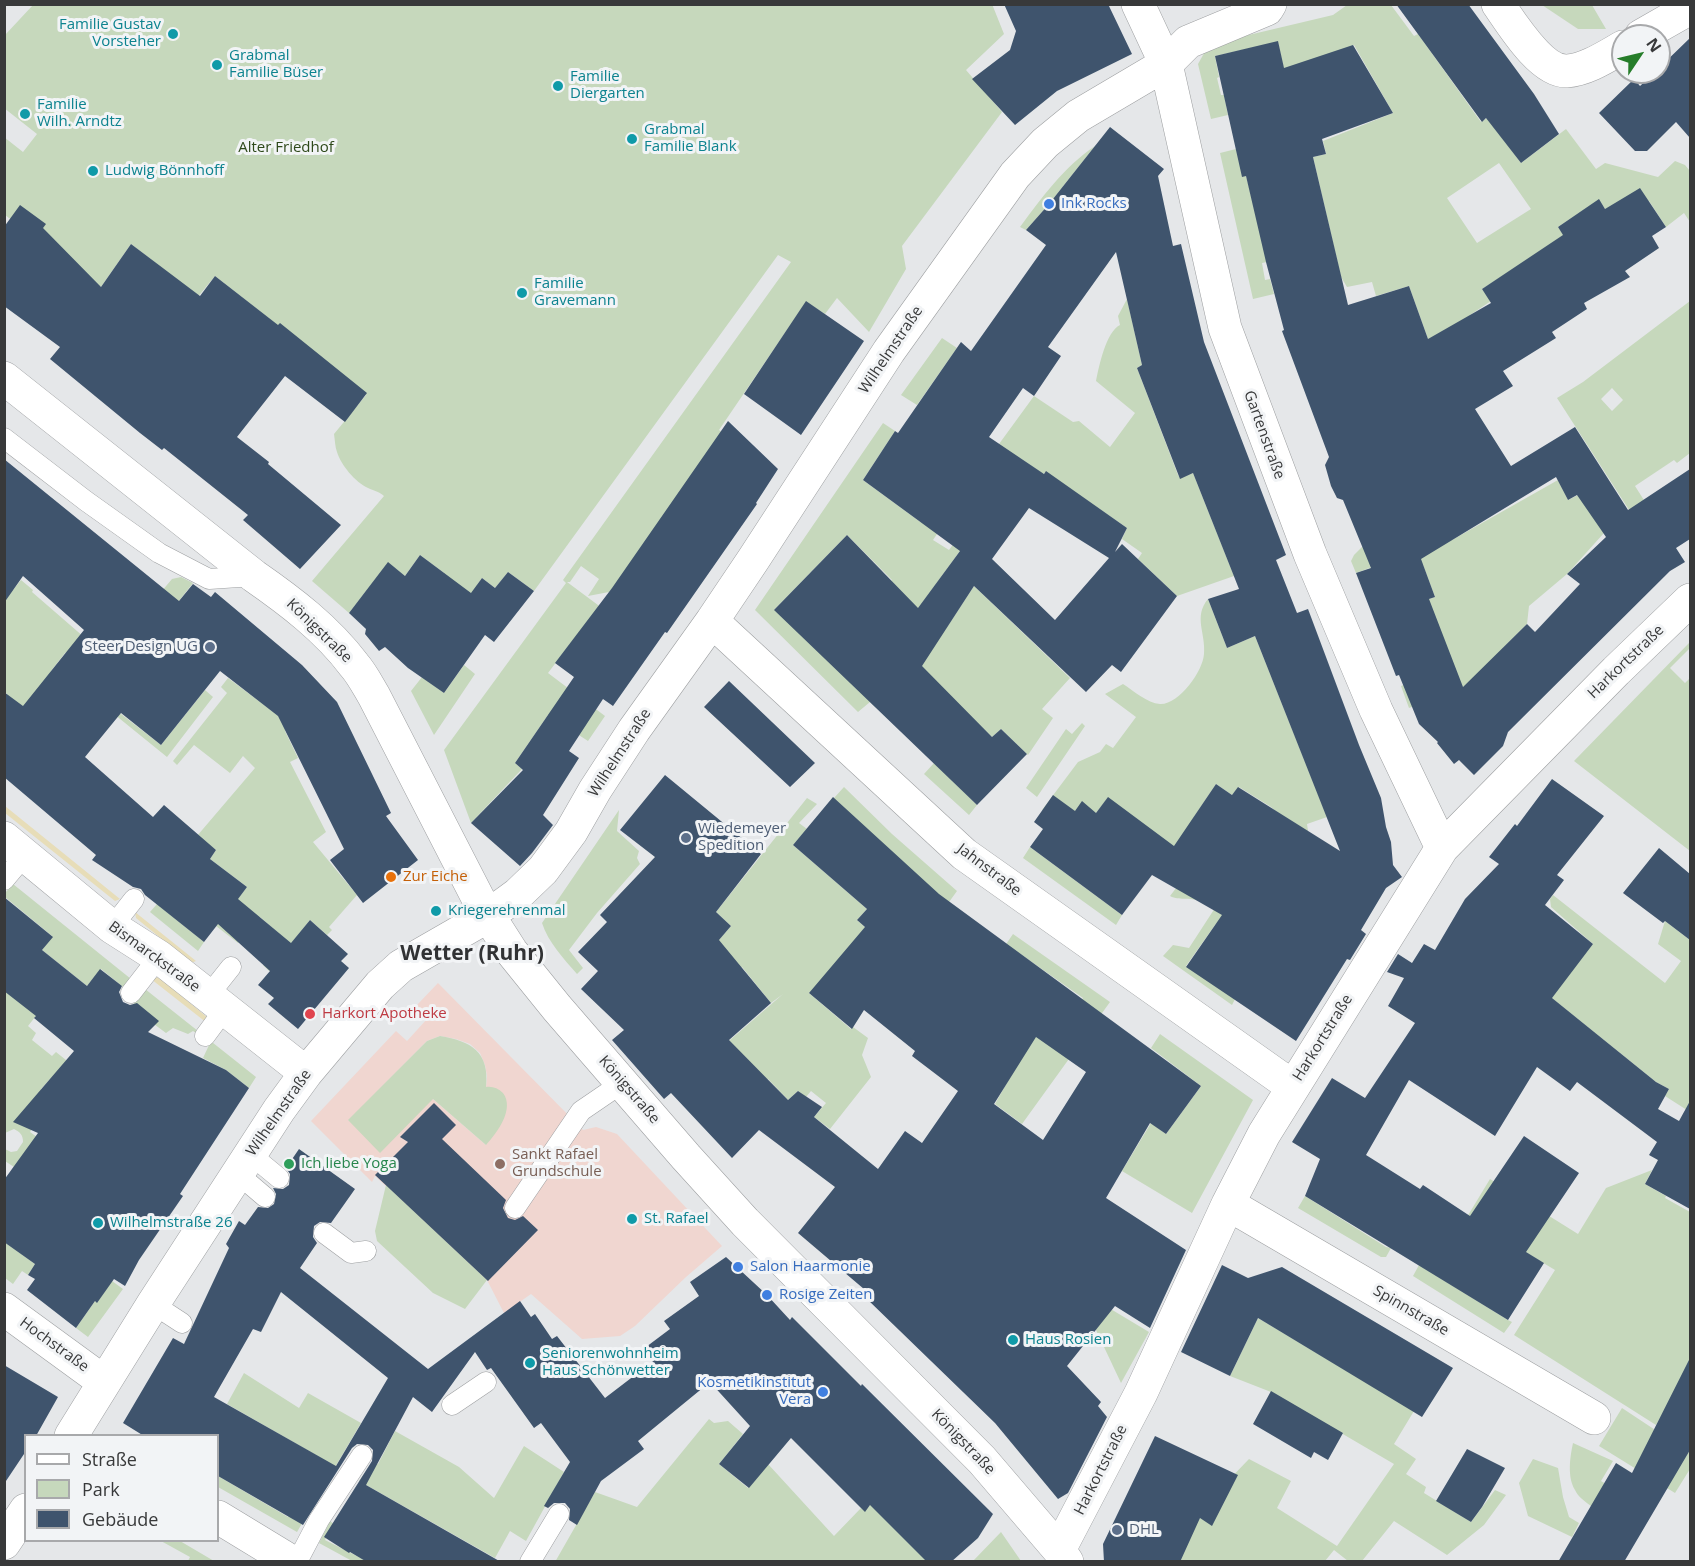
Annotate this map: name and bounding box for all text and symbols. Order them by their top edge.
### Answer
place label: Familie Gustav Vorsteher [59,16,161,51]
north arrow [1611,24,1671,84]
marker: Familie Gustav Vorsteher [166,27,180,41]
text: N [1641,33,1667,56]
place label: Grabmal Familie Büser [229,47,323,82]
marker: Grabmal Familie Büser [210,58,224,72]
place label: Familie Diergarten [570,68,645,103]
marker: Familie Diergarten [551,79,565,93]
place label: Familie Wilh. Arndtz [37,96,122,131]
marker: Familie Wilh. Arndtz [18,107,32,121]
place label: Grabmal Familie Blank [644,121,737,156]
marker: Grabmal Familie Blank [625,132,639,146]
park label: Alter Friedhof [238,139,334,157]
place label: Ludwig Bönnhoff [105,162,224,180]
marker: Ludwig Bönnhoff [86,164,100,178]
place label: Ink Rocks [1061,195,1127,213]
marker: Ink Rocks [1042,197,1056,211]
place label: Familie Gravemann [534,275,616,310]
marker: Familie Gravemann [515,286,529,300]
street label: Wilhelmstraße [855,303,927,397]
street label: Gartenstraße [1240,388,1288,482]
street label: Königstraße [283,595,355,667]
street label: Harkortstraße [1584,621,1668,703]
place label: Steer Design UG [84,638,198,656]
marker: Steer Design UG [203,640,217,654]
street label: Wilhelmstraße [585,706,655,800]
place label: Wiedemeyer Spedition [698,820,786,855]
marker: Wiedemeyer Spedition [679,831,693,845]
street label: Jahnstraße [953,840,1025,900]
place label: Zur Eiche [403,868,468,886]
marker: Zur Eiche [384,870,398,884]
place label: Kriegerehrenmal [448,902,566,920]
marker: Kriegerehrenmal [429,904,443,918]
street label: Bismarckstraße [105,918,203,996]
district label: Wetter (Ruhr) [400,941,544,967]
street label: Harkortstraße [1289,991,1357,1085]
place label: Harkort Apotheke [322,1005,447,1023]
marker: Harkort Apotheke [303,1007,317,1021]
street label: Königstraße [595,1052,663,1128]
street label: Wilhelmstraße [243,1066,315,1160]
place label: Sankt Rafael Grundschule [512,1146,602,1181]
place label: Ich liebe Yoga [301,1155,397,1173]
marker: Ich liebe Yoga [282,1157,296,1171]
marker: Sankt Rafael Grundschule [493,1157,507,1171]
place label: St. Rafael [644,1210,709,1228]
marker: St. Rafael [625,1212,639,1226]
place label: Wilhelmstraße 26 [110,1214,232,1232]
marker: Wilhelmstraße 26 [91,1216,105,1230]
place label: Salon Haarmonie [750,1258,871,1276]
marker: Salon Haarmonie [731,1260,745,1274]
street label: Spinnstraße [1370,1282,1452,1340]
place label: Rosige Zeiten [779,1286,872,1304]
marker: Rosige Zeiten [760,1288,774,1302]
street label: Hochstraße [16,1314,92,1376]
place label: Haus Rosien [1025,1331,1111,1349]
marker: Haus Rosien [1006,1333,1020,1347]
place label: Seniorenwohnheim Haus Schönwetter [542,1345,679,1380]
marker: Seniorenwohnheim Haus Schönwetter [523,1356,537,1370]
place label: Kosmetikinstitut Vera [697,1374,811,1409]
marker: Kosmetikinstitut Vera [816,1385,830,1399]
street label: Königstraße [927,1406,999,1478]
street label: Harkortstraße [1071,1422,1131,1518]
legend [24,1434,219,1542]
text: Straße [82,1447,137,1471]
text: Park [82,1477,120,1501]
text: Gebäude [82,1507,158,1531]
place label: DHL [1129,1521,1159,1539]
marker: DHL [1110,1523,1124,1537]

